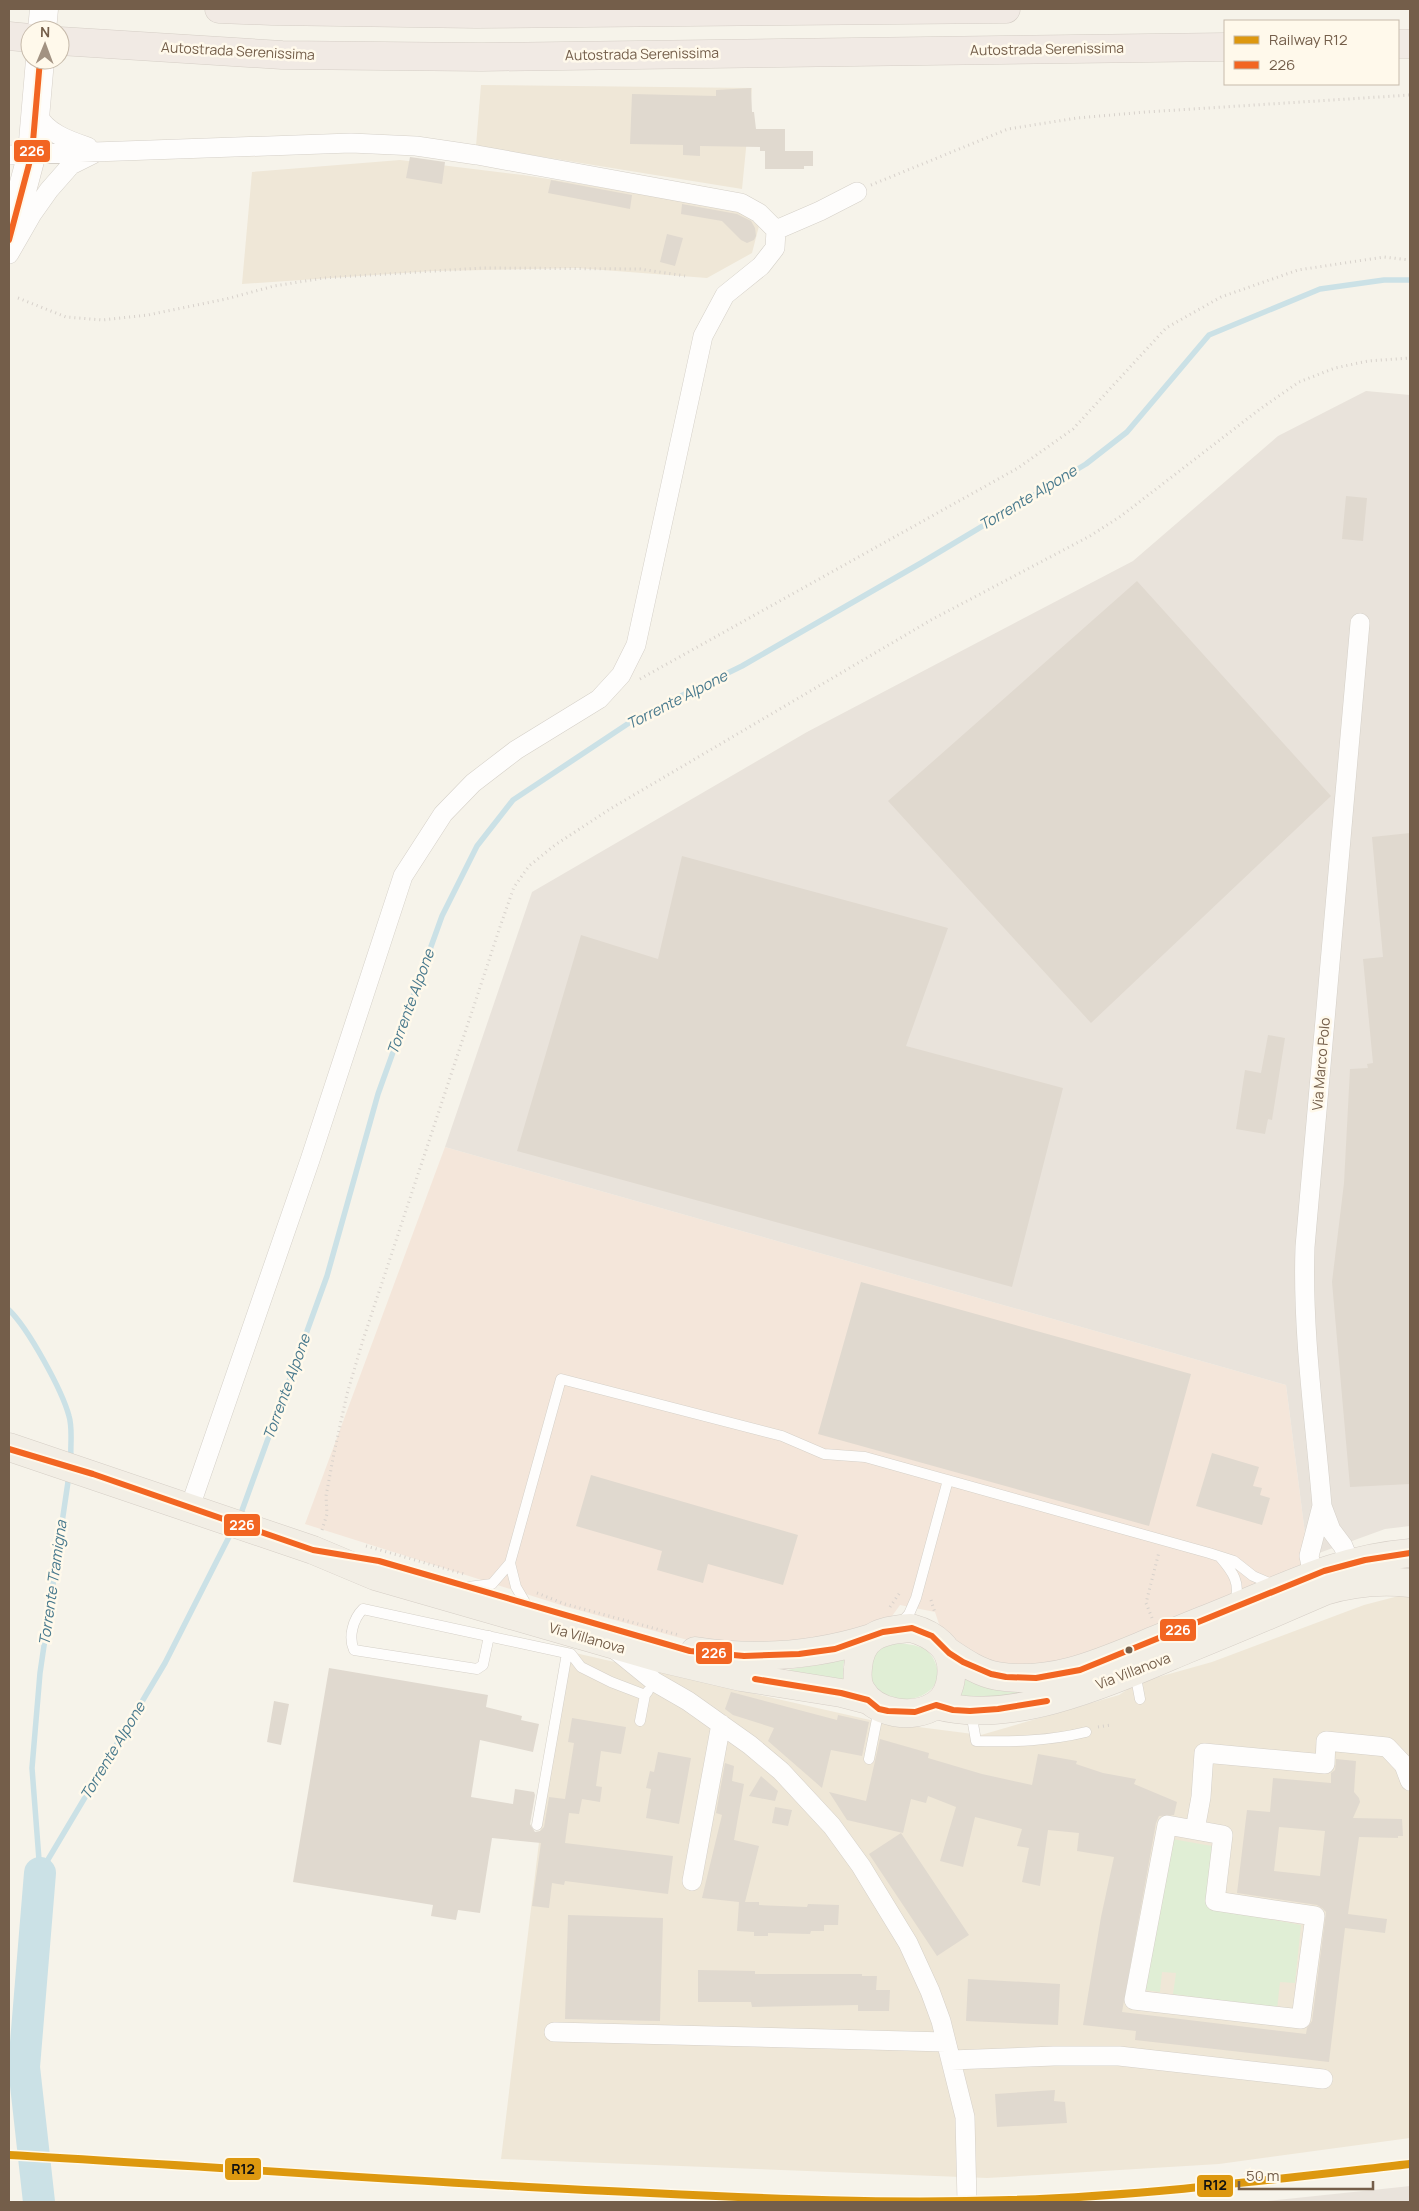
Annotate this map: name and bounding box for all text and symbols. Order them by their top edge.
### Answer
north arrow [20,20,70,70]
legend [1224,20,1399,85]
text: N [40,22,50,41]
text: Railway R12 [1269,29,1348,50]
street label: Autostrada Serenissima [161,37,315,64]
street label: Autostrada Serenissima [970,38,1124,59]
street label: Autostrada Serenissima [565,43,719,64]
text: 226 [1269,54,1295,75]
line badge: 226 [13,139,51,163]
text: 226 [19,141,45,160]
water label: Torrente Alpone [975,459,1082,535]
water label: Torrente Alpone [623,665,732,734]
water label: Torrente Alpone [382,945,440,1057]
street label: Via Marco Polo [1307,1017,1334,1111]
water label: Torrente Alpone [258,1330,316,1442]
line badge: 226 [223,1513,261,1537]
text: 226 [229,1515,255,1534]
water label: Torrente Tramigna [33,1518,72,1647]
street label: Via Villanova [547,1618,627,1657]
line badge: 226 [1159,1618,1197,1642]
text: 226 [1165,1620,1191,1639]
line badge: 226 [695,1641,733,1665]
text: 226 [701,1643,727,1662]
unlabelled marker [1124,1645,1134,1655]
street label: Via Villanova [1093,1648,1173,1693]
water label: Torrente Alpone [75,1697,151,1804]
line badge: R12 [224,2157,262,2181]
scale bar [1239,2158,1373,2190]
text: R12 [231,2159,255,2178]
text: 50 m [1246,2165,1280,2186]
line badge: R12 [1196,2174,1234,2198]
text: R12 [1203,2175,1227,2194]

